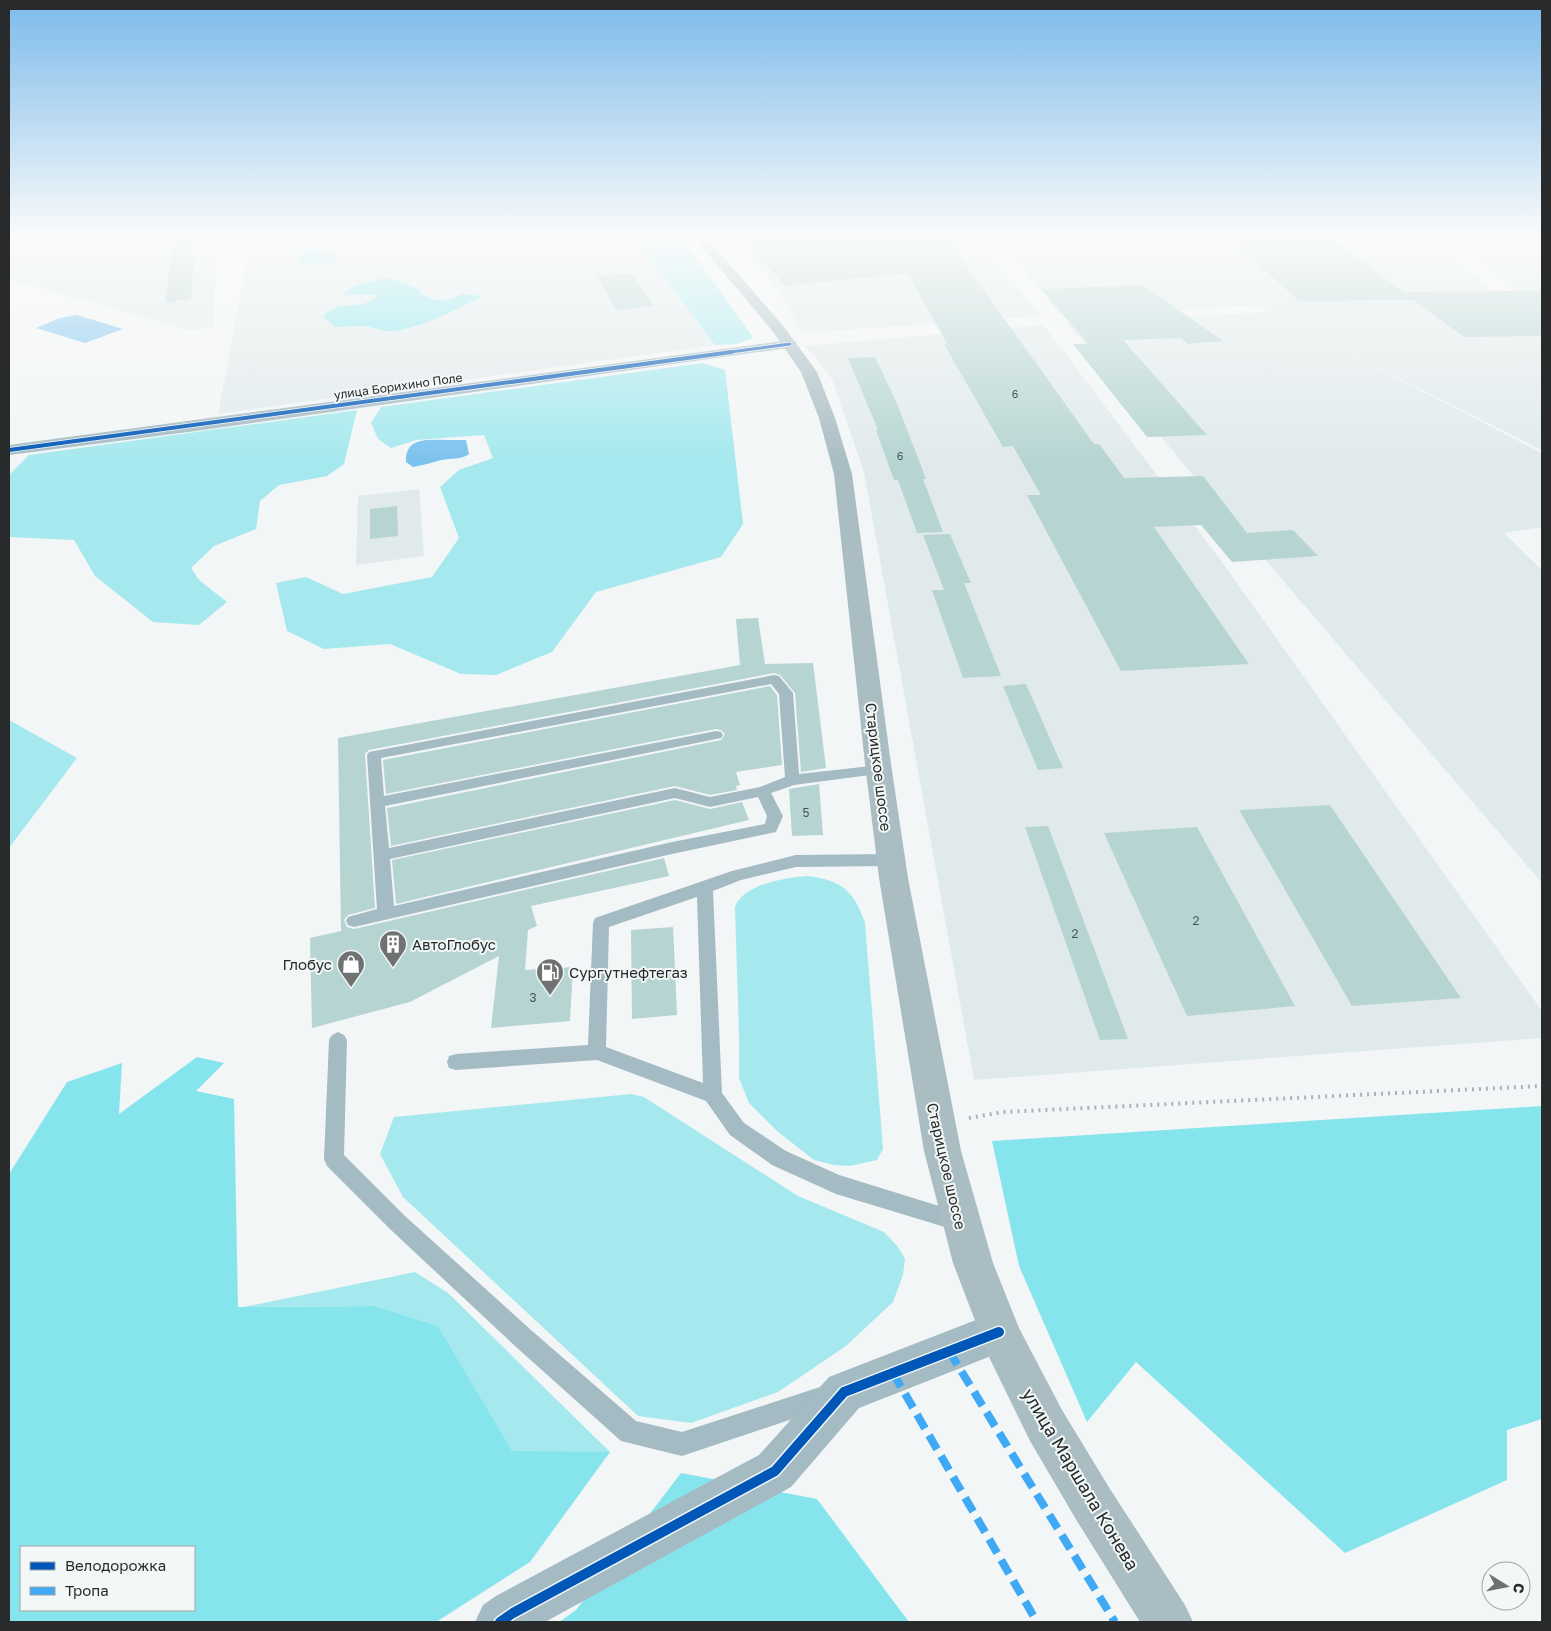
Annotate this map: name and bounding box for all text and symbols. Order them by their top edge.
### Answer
street label: улица Борихино Поле [333,370,463,402]
house number: 6 [1012,387,1019,400]
house number: 6 [897,449,904,462]
street label: Старицкое шоссе [862,702,896,833]
house number: 5 [803,805,810,820]
house number: 2 [1193,913,1200,928]
house number: 2 [1072,926,1079,941]
building icon: АвтоГлобус [378,929,408,968]
place label: АвтоГлобус [412,935,496,953]
shop icon: Глобус [336,949,366,988]
place label: Глобус [283,955,332,973]
fuel station icon: Сургутнефтегаз [535,957,565,996]
place label: Сургутнефтегаз [569,963,688,981]
house number: 3 [529,990,537,1005]
street label: Старицкое шоссе [924,1101,970,1231]
street label: улица Маршала Конева [1018,1384,1144,1574]
legend [20,1546,195,1611]
text: Велодорожка [65,1556,166,1574]
north arrow [1481,1561,1531,1611]
text: Тропа [65,1581,109,1599]
text: С [1510,1582,1529,1595]

